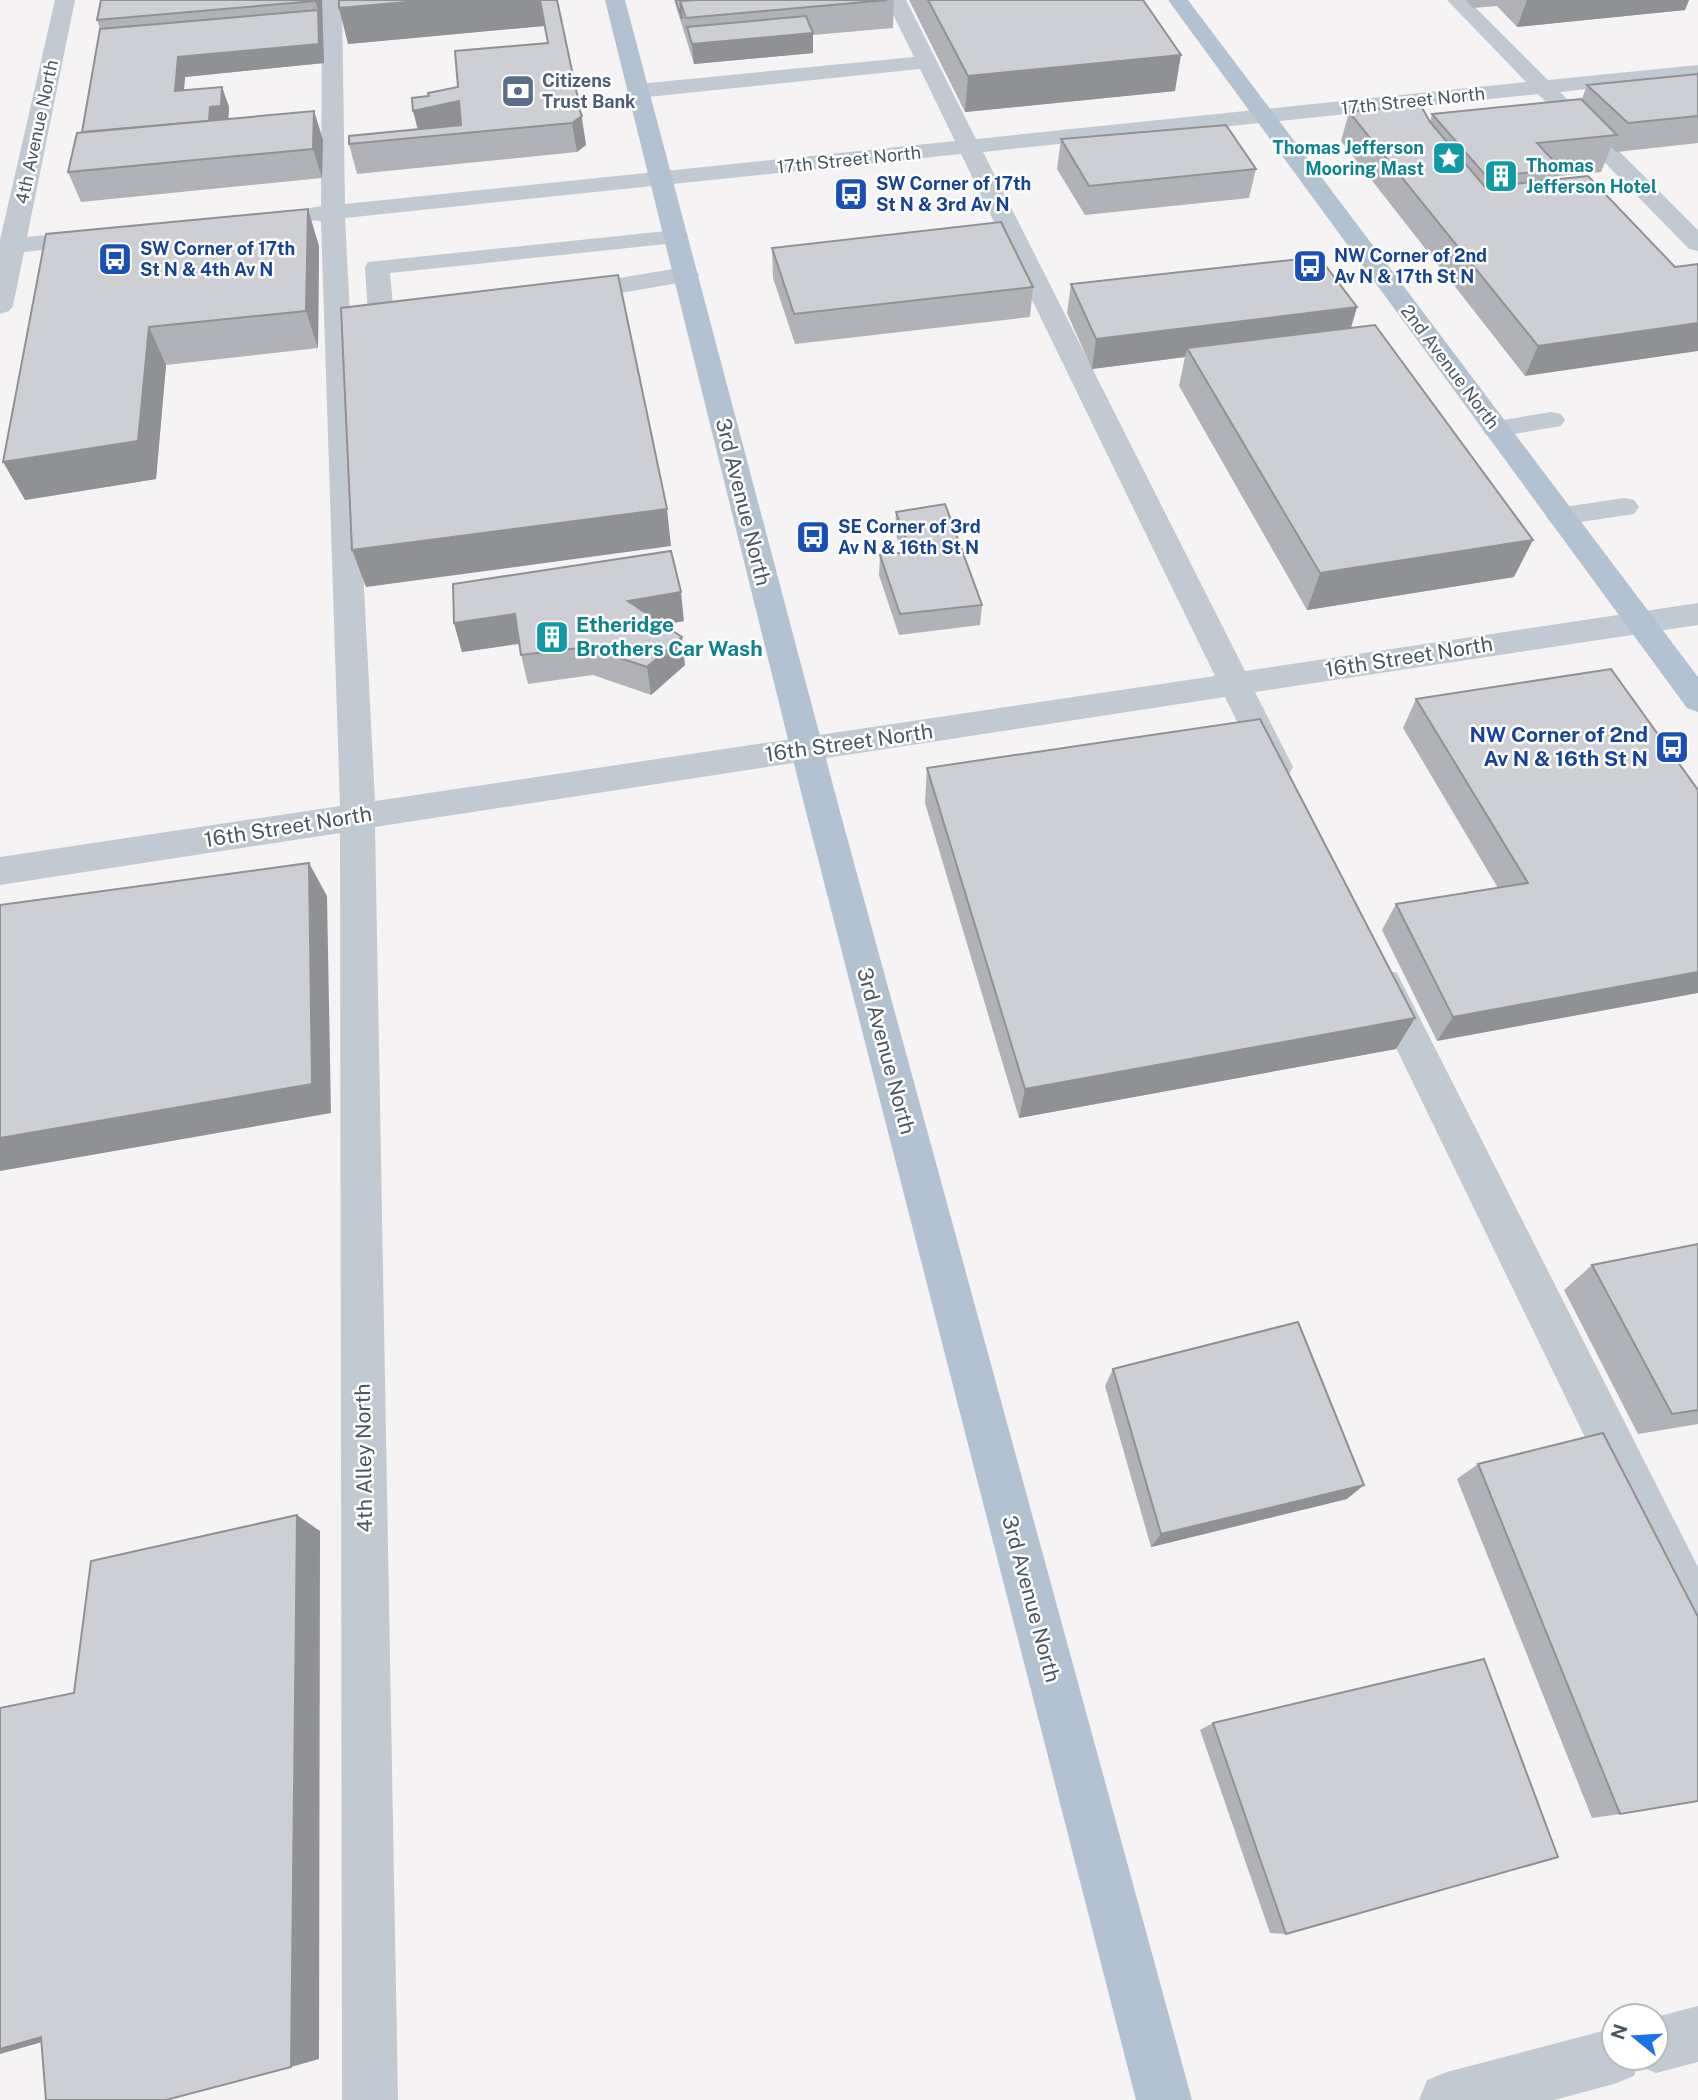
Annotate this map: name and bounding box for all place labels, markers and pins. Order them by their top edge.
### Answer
place label: Citizens Trust Bank [542,70,636,112]
bank icon: Citizens Trust Bank [499,72,537,110]
place label: Thomas Jefferson Mooring Mast [1273,137,1424,179]
place icon: Thomas Jefferson Mooring Mast [1430,139,1468,177]
place label: Thomas Jefferson Hotel [1526,155,1657,197]
building icon: Thomas Jefferson Hotel [1482,157,1520,195]
place label: SW Corner of 17th St N & 3rd Av N [876,173,1031,215]
bus stop icon: SW Corner of 17th St N & 3rd Av N [832,175,870,213]
place label: SW Corner of 17th St N & 4th Av N [140,238,295,280]
bus stop icon: SW Corner of 17th St N & 4th Av N [96,240,134,278]
place label: NW Corner of 2nd Av N & 17th St N [1334,245,1487,287]
bus stop icon: NW Corner of 2nd Av N & 17th St N [1291,247,1329,285]
place label: SE Corner of 3rd Av N & 16th St N [838,516,981,558]
bus stop icon: SE Corner of 3rd Av N & 16th St N [794,518,832,556]
place label: Etheridge Brothers Car Wash [576,612,763,661]
building icon: Etheridge Brothers Car Wash [533,618,571,656]
place label: NW Corner of 2nd Av N & 16th St N [1469,722,1648,771]
bus stop icon: NW Corner of 2nd Av N & 16th St N [1653,728,1691,766]

